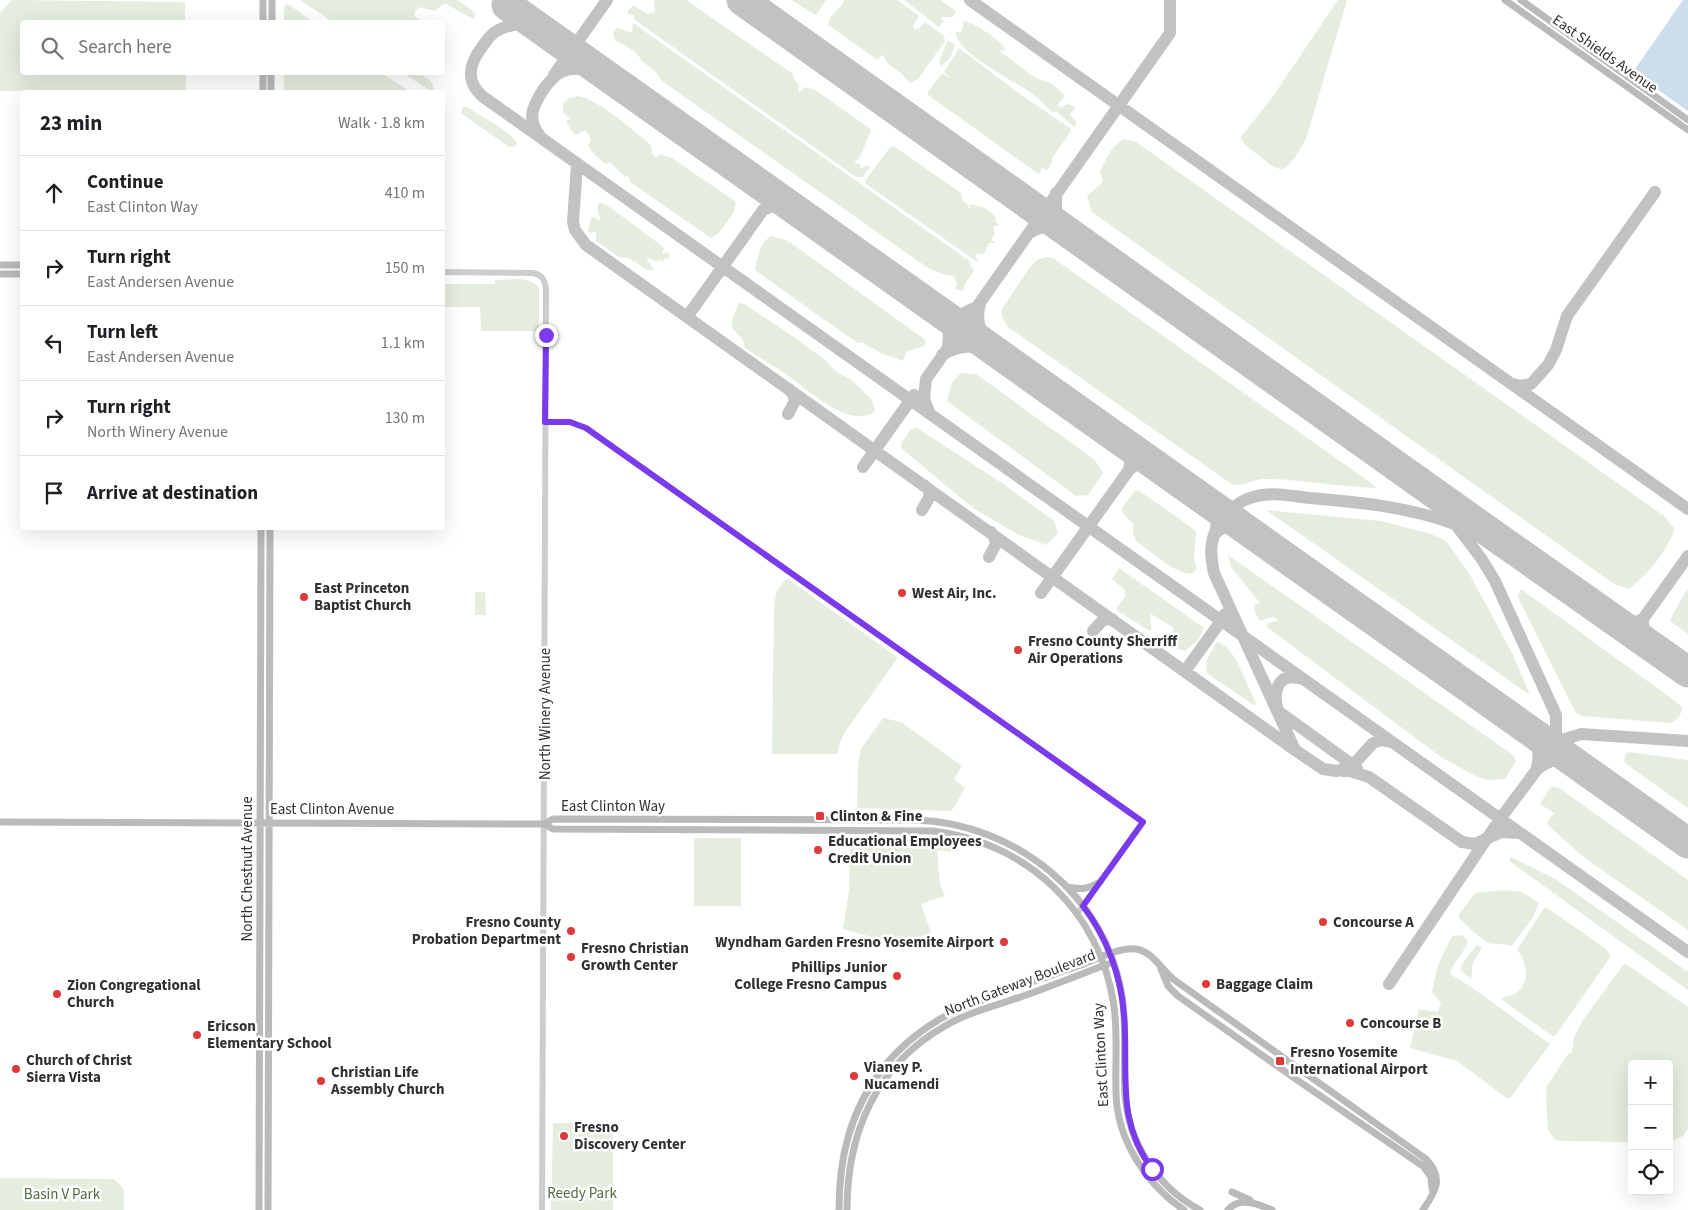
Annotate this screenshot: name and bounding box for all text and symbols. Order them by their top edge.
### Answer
street label: East Shields Avenue [1548,10,1662,98]
search box [20,20,445,75]
icon: search [38,34,66,62]
text: Search here [78,34,172,61]
text: 23 min [40,108,102,138]
text: Walk · 1.8 km [338,112,425,134]
text: Continue [87,169,164,196]
icon: ahead [40,179,68,207]
text: 410 m [385,182,425,204]
text: East Clinton Way [87,196,198,218]
text: Turn right [87,244,171,271]
icon: right [40,254,68,282]
text: 150 m [385,257,425,279]
text: East Andersen Avenue [87,271,234,293]
text: Turn left [87,319,158,346]
route end [535,324,558,347]
icon: left [40,329,68,357]
text: 1.1 km [381,332,425,354]
text: East Andersen Avenue [87,346,234,368]
text: Turn right [87,394,171,421]
icon: right [40,404,68,432]
text: 130 m [385,407,425,429]
text: North Winery Avenue [87,421,228,443]
icon: arrive [40,479,68,507]
text: Arrive at destination [87,480,258,507]
place label: East Princeton Baptist Church [314,578,411,616]
place label: West Air, Inc. [912,583,997,604]
marker: West Air, Inc. [896,587,908,599]
marker: East Princeton Baptist Church [298,591,310,603]
place label: Fresno County Sherriff Air Operations [1027,631,1178,669]
marker: Fresno County Sherriff Air Operations [1012,644,1024,656]
street label: North Winery Avenue [535,648,556,780]
street label: North Chestnut Avenue [237,796,258,942]
street label: East Clinton Way [561,796,665,817]
street label: East Clinton Avenue [270,799,394,820]
place label: Clinton & Fine [830,806,923,827]
marker: Clinton & Fine [814,810,826,822]
place label: Educational Employees Credit Union [828,831,982,869]
marker: Educational Employees Credit Union [812,844,824,856]
place label: Fresno County Probation Department [412,912,561,950]
place label: Concourse A [1333,912,1414,933]
marker: Concourse A [1317,916,1329,928]
marker: Fresno County Probation Department [565,925,577,937]
place label: Wyndham Garden Fresno Yosemite Airport [715,932,994,953]
marker: Wyndham Garden Fresno Yosemite Airport [998,936,1010,948]
place label: Fresno Christian Growth Center [581,938,689,976]
street label: North Gateway Boulevard [941,944,1099,1022]
marker: Fresno Christian Growth Center [565,951,577,963]
place label: Phillips Junior College Fresno Campus [734,957,887,995]
marker: Phillips Junior College Fresno Campus [891,970,903,982]
place label: Baggage Claim [1216,974,1313,995]
place label: Zion Congregational Church [67,975,201,1013]
marker: Baggage Claim [1200,978,1212,990]
marker: Zion Congregational Church [51,988,63,1000]
street label: East Clinton Way [1088,1002,1114,1108]
place label: Concourse B [1360,1013,1441,1034]
place label: Ericson Elementary School [207,1016,332,1054]
marker: Concourse B [1344,1017,1356,1029]
marker: Ericson Elementary School [191,1029,203,1041]
place label: Fresno Yosemite International Airport [1290,1042,1428,1080]
place label: Church of Christ Sierra Vista [26,1050,132,1088]
marker: Fresno Yosemite International Airport [1274,1055,1286,1067]
place label: Vianey P. Nucamendi [863,1057,939,1095]
map controls [1628,1060,1673,1195]
button: + [1628,1060,1673,1105]
place label: Christian Life Assembly Church [330,1062,445,1100]
marker: Church of Christ Sierra Vista [10,1063,22,1075]
marker: Vianey P. Nucamendi [848,1070,860,1082]
marker: Christian Life Assembly Church [315,1075,327,1087]
button: − [1628,1105,1673,1150]
place label: Fresno Discovery Center [574,1117,686,1155]
marker: Fresno Discovery Center [558,1130,570,1142]
button: locate [1628,1150,1673,1195]
route start [1141,1158,1164,1181]
park label: Reedy Park [547,1183,617,1204]
park label: Basin V Park [24,1184,101,1205]

